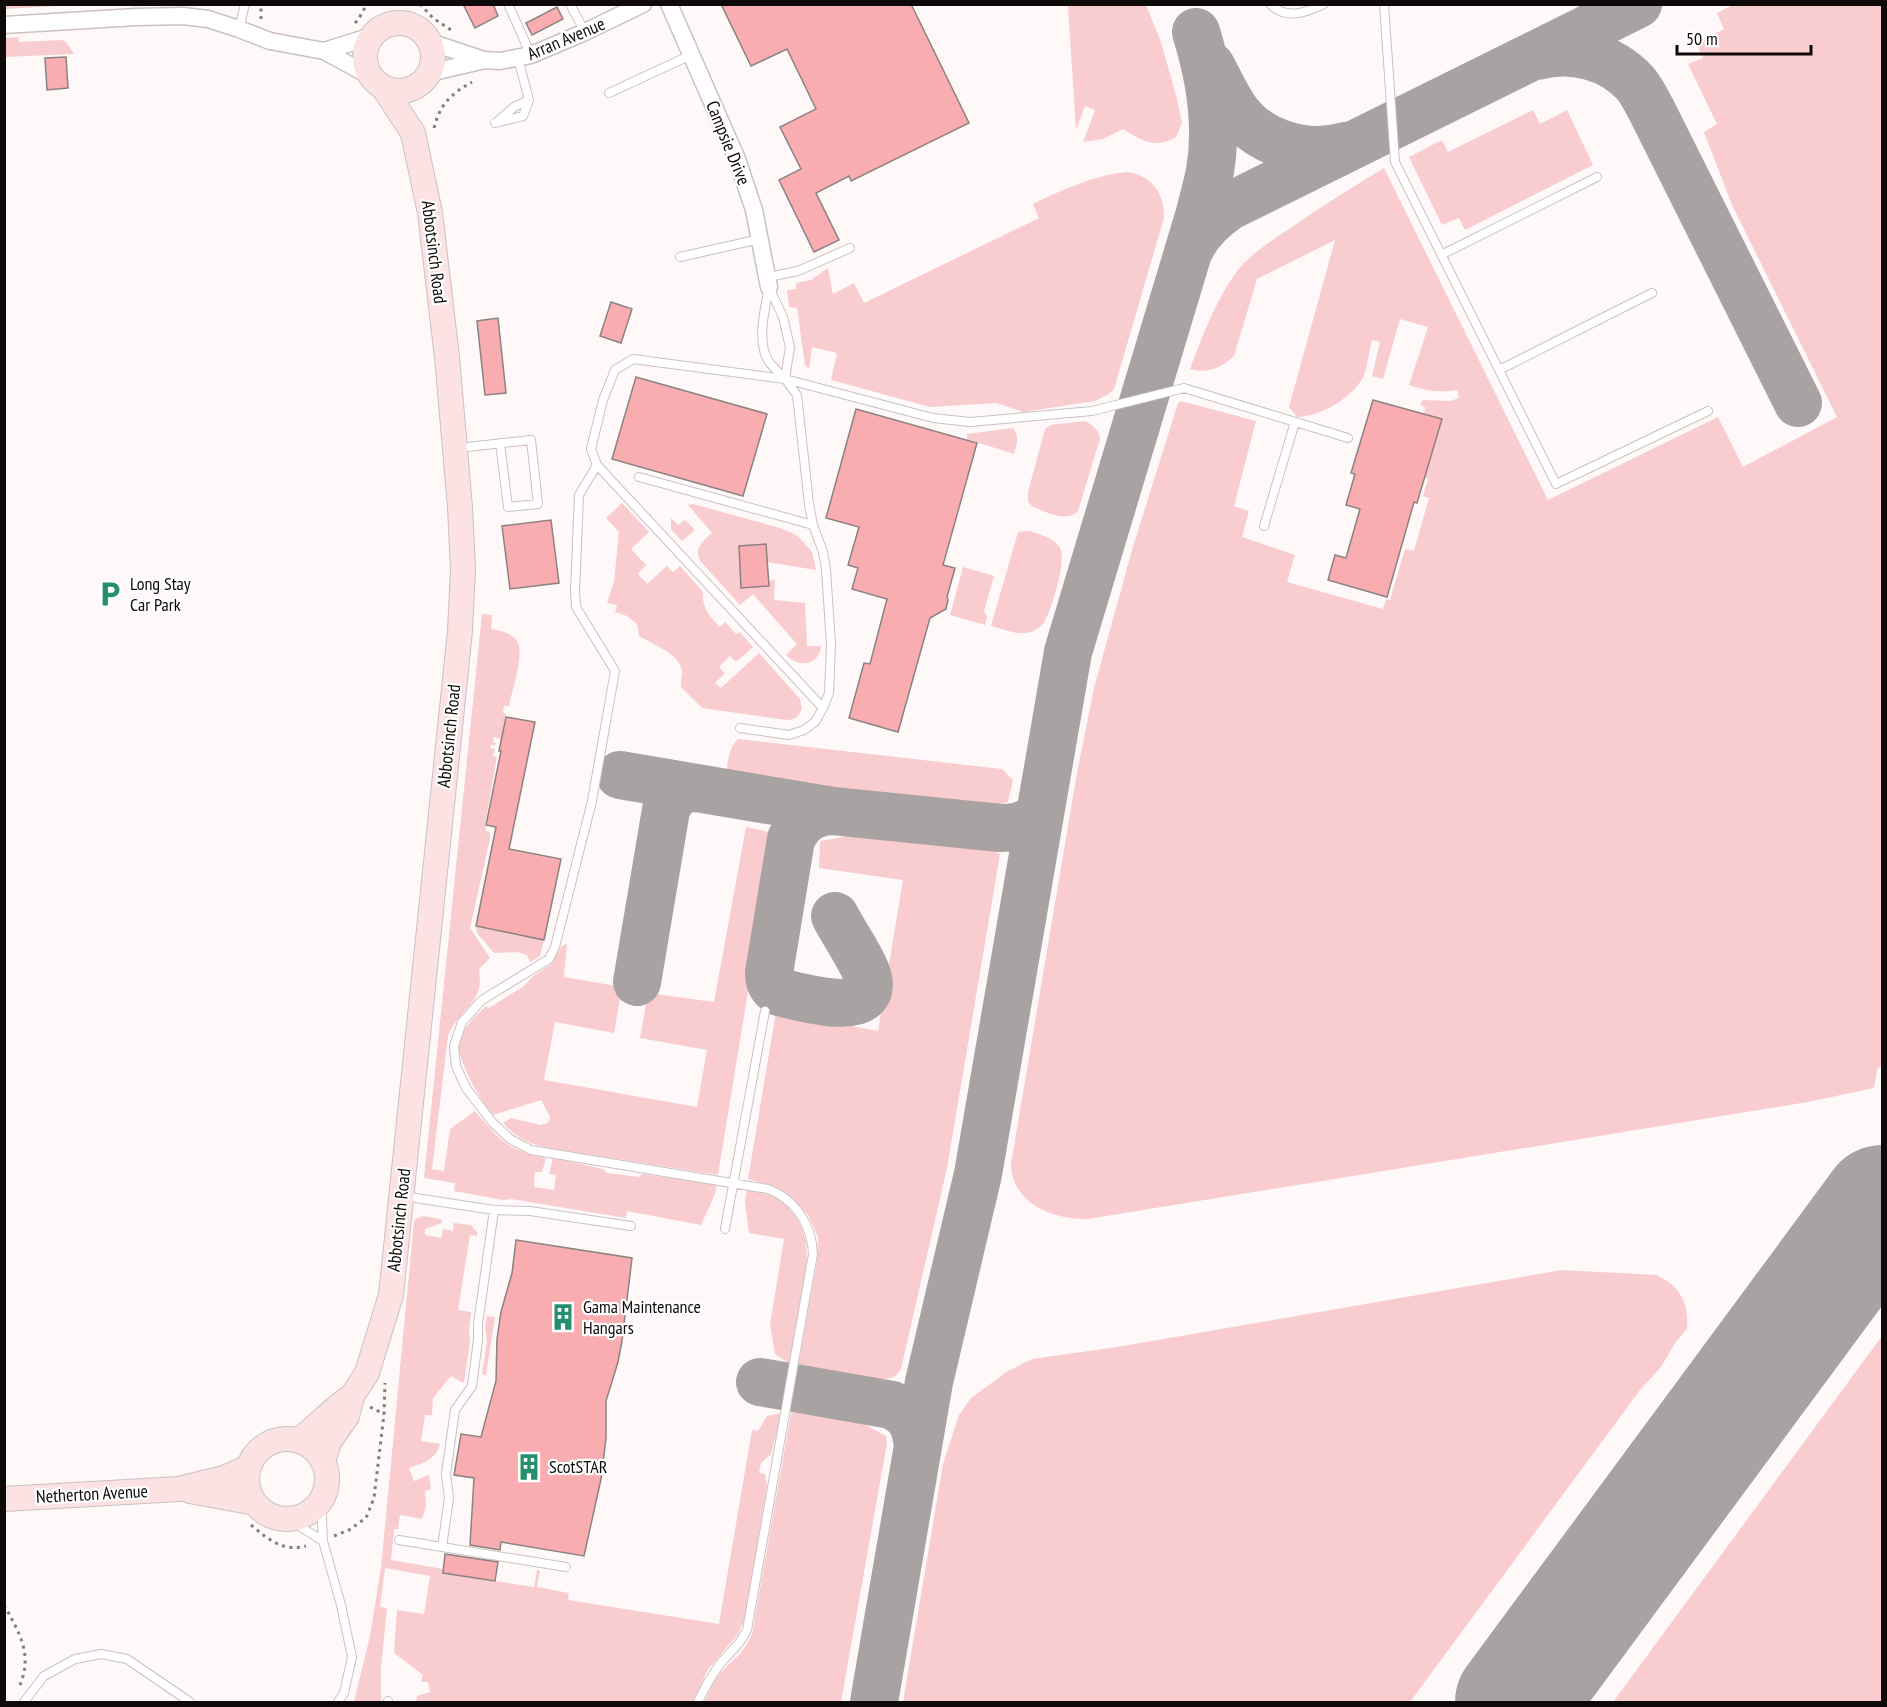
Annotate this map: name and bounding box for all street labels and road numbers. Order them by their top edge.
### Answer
street label: Arran Avenue [523,12,608,65]
street label: Campsie Drive [701,97,756,188]
street label: Abbotsinch Road [417,199,452,305]
street label: Abbotsinch Road [432,683,465,789]
street label: Abbotsinch Road [382,1167,415,1273]
street label: Netherton Avenue [35,1479,149,1508]

